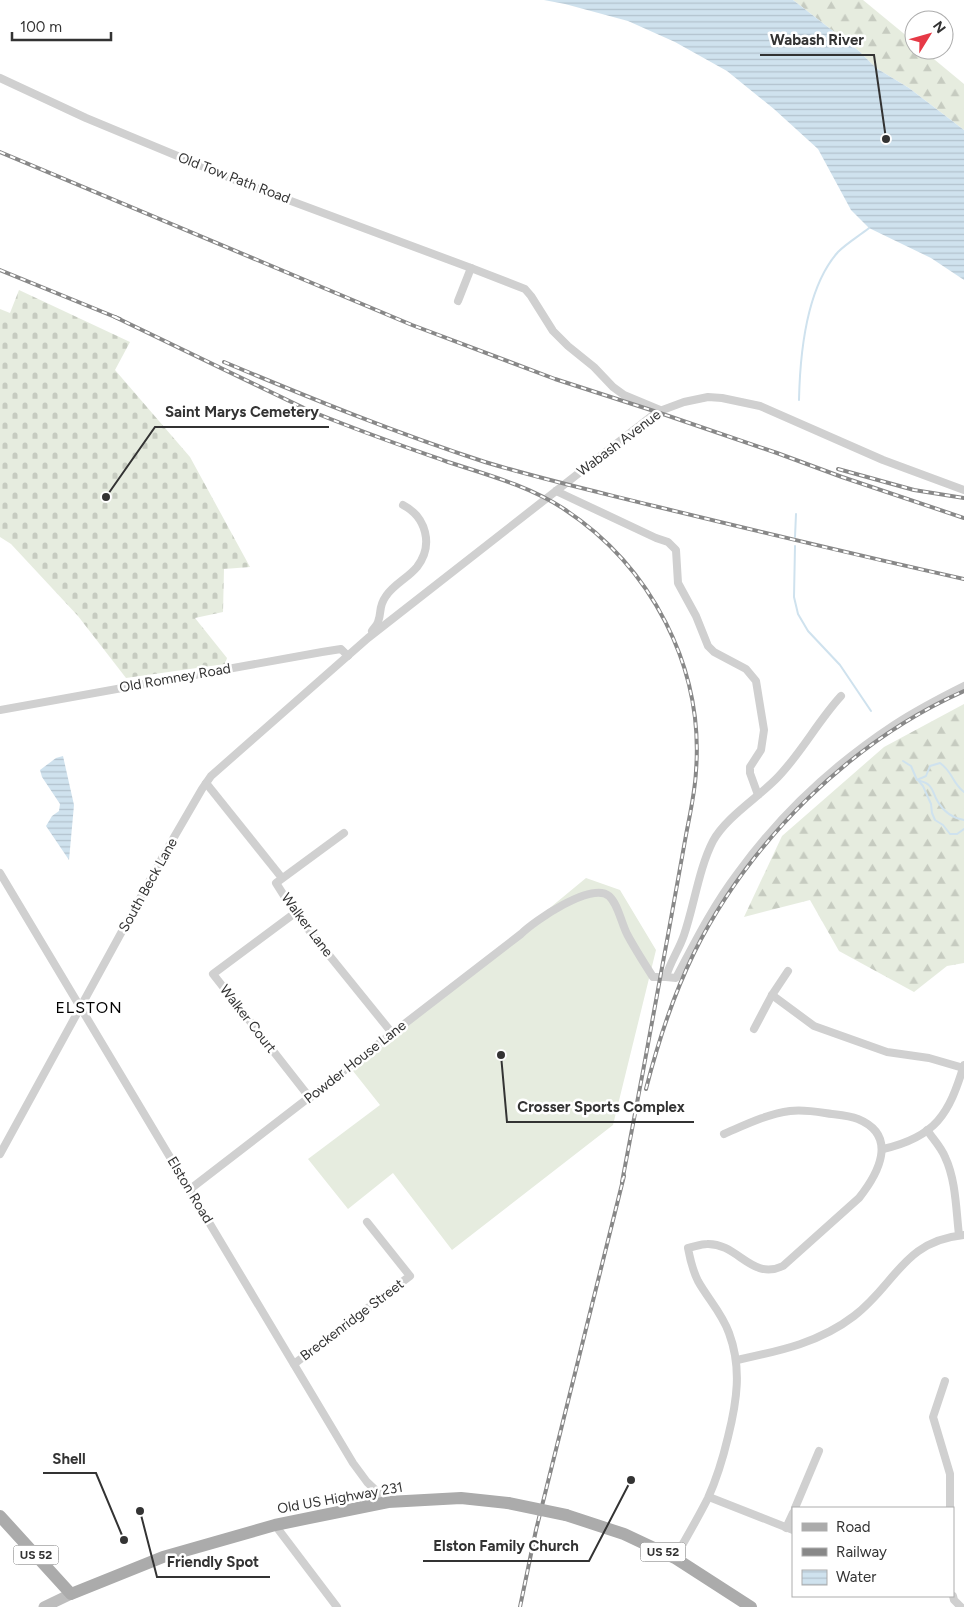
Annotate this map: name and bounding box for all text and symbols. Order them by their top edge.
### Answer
scale bar [12,10,111,42]
north arrow [904,10,954,60]
text: 100 m [20,18,62,36]
text: N [929,18,949,37]
callout: Wabash River [760,25,874,55]
text: Wabash River [770,31,864,49]
street label: Old Tow Path Road [176,149,292,207]
callout: Saint Marys Cemetery [155,397,329,427]
text: Saint Marys Cemetery [165,403,319,421]
street label: Wabash Avenue [574,406,665,480]
street label: Old Romney Road [118,660,232,696]
street label: South Beck Lane [115,835,181,935]
street label: Walker Lane [278,890,337,961]
street label: Walker Court [216,982,280,1056]
district label: ELSTON [55,998,123,1017]
street label: Powder House Lane [301,1017,410,1107]
callout: Crosser Sports Complex [507,1092,694,1122]
text: Crosser Sports Complex [517,1098,685,1116]
street label: Elston Road [163,1154,217,1226]
street label: Breckenridge Street [297,1276,407,1364]
callout: Shell [43,1443,96,1473]
text: Shell [52,1450,86,1468]
street label: Old US Highway 231 [276,1479,404,1517]
legend [792,1507,954,1597]
text: Road [836,1518,871,1536]
callout: Elston Family Church [423,1531,589,1561]
text: Elston Family Church [433,1537,579,1555]
road number: US 52 [640,1542,686,1561]
text: Railway [836,1543,887,1561]
road number: US 52 [14,1546,58,1564]
callout: Friendly Spot [157,1547,270,1577]
text: Friendly Spot [167,1553,259,1571]
text: Water [836,1568,876,1586]

